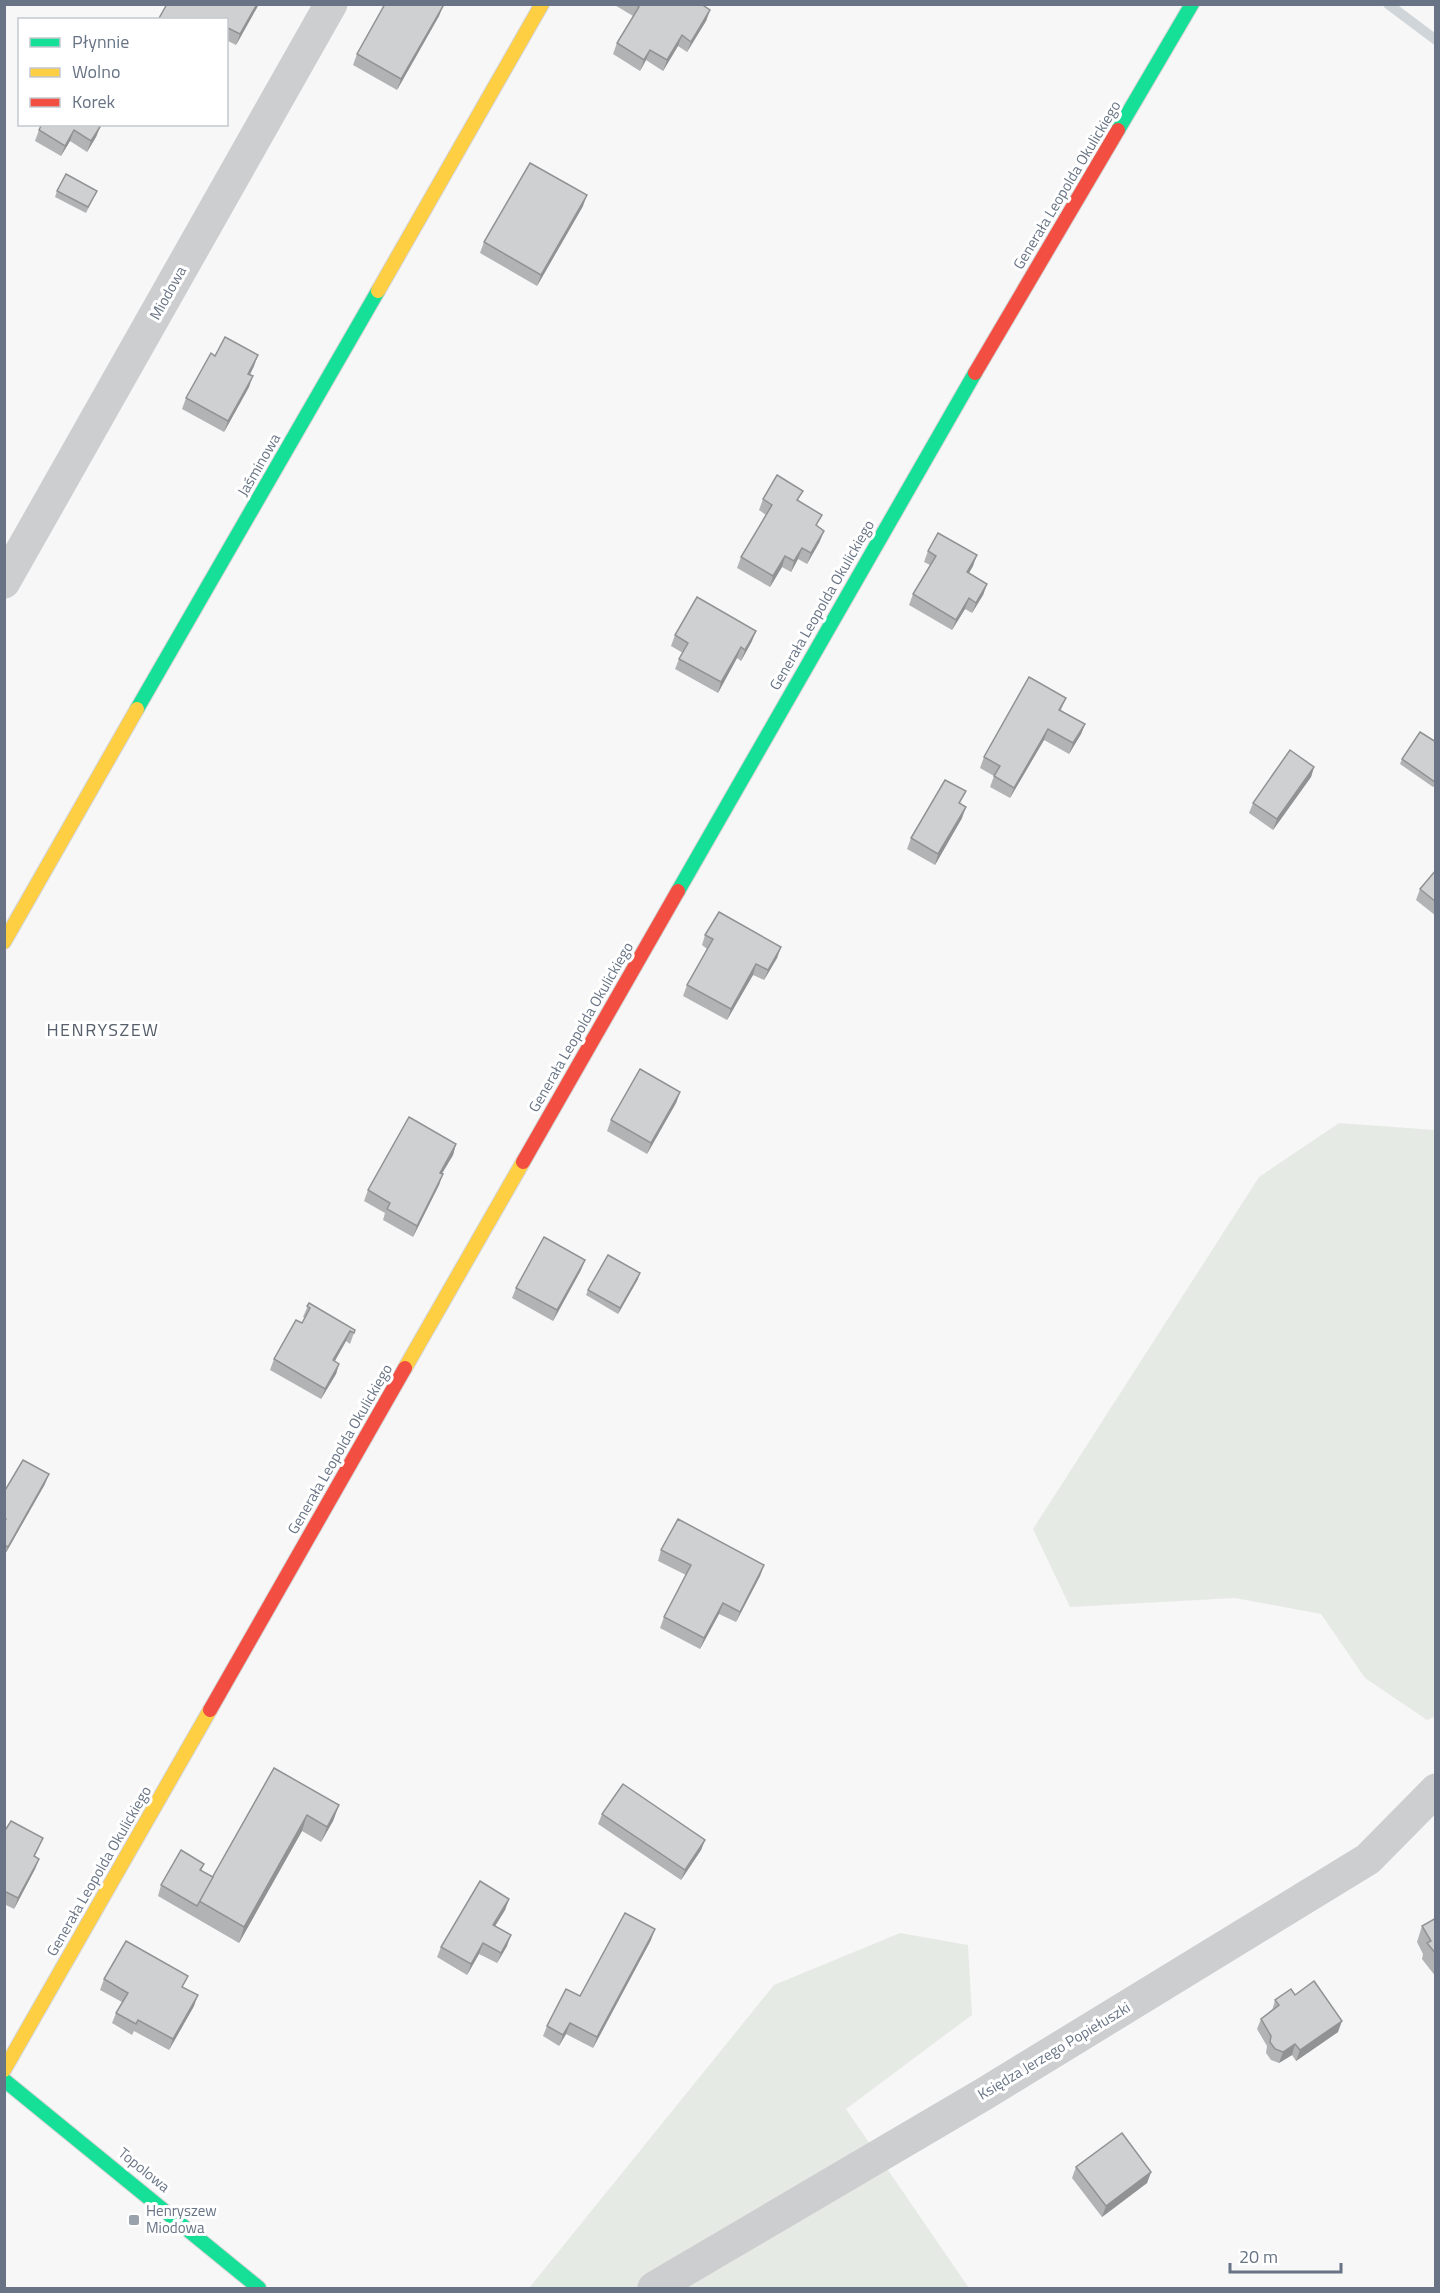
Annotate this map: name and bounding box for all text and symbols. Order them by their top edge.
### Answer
legend [18,18,228,126]
text: Płynnie [72,28,129,55]
text: Wolno [72,58,120,85]
text: Korek [72,88,116,115]
street label: Generała Leopolda Okulickiego [1007,96,1126,274]
street label: Miodowa [143,261,192,324]
street label: Jaśminowa [231,429,286,501]
street label: Generała Leopolda Okulickiego [763,515,880,694]
street label: Generała Leopolda Okulickiego [522,937,639,1116]
district label: HENRYSZEW [46,1016,160,1043]
street label: Generała Leopolda Okulickiego [281,1359,398,1538]
street label: Generała Leopolda Okulickiego [40,1781,157,1960]
street label: Księdza Jerzego Popiełuszki [973,1996,1135,2105]
street label: Topolowa [114,2142,175,2198]
place label: Henryszew Miodowa [146,2199,217,2239]
marker: Henryszew Miodowa [127,2213,141,2227]
scale bar [1230,2236,1341,2274]
text: 20 m [1239,2243,1278,2270]

